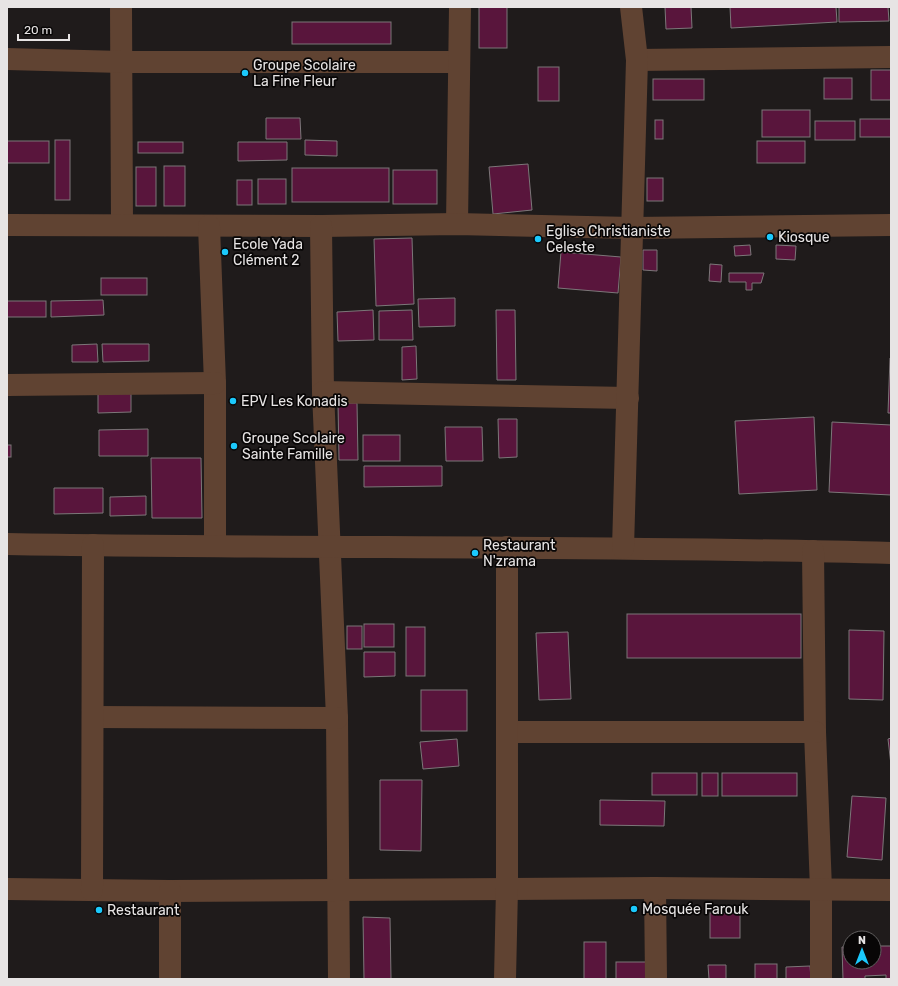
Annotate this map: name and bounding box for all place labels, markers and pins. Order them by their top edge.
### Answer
place label: Groupe Scolaire La Fine Fleur [253,57,356,90]
marker: Groupe Scolaire La Fine Fleur [240,68,250,78]
place label: Eglise Christianiste Celeste [546,223,671,256]
place label: Kiosque [778,229,830,246]
marker: Kiosque [765,232,775,242]
marker: Eglise Christianiste Celeste [533,234,543,244]
place label: Ecole Yada Clément 2 [233,236,303,269]
marker: Ecole Yada Clément 2 [220,247,230,257]
place label: EPV Les Konadis [241,393,348,410]
marker: EPV Les Konadis [228,396,238,406]
place label: Groupe Scolaire Sainte Famille [242,430,345,463]
marker: Groupe Scolaire Sainte Famille [229,441,239,451]
place label: Restaurant N'zrama [483,537,556,570]
marker: Restaurant N'zrama [470,548,480,558]
place label: Mosquée Farouk [642,901,749,918]
place label: Restaurant [107,902,180,919]
marker: Mosquée Farouk [629,904,639,914]
marker: Restaurant [94,905,104,915]

